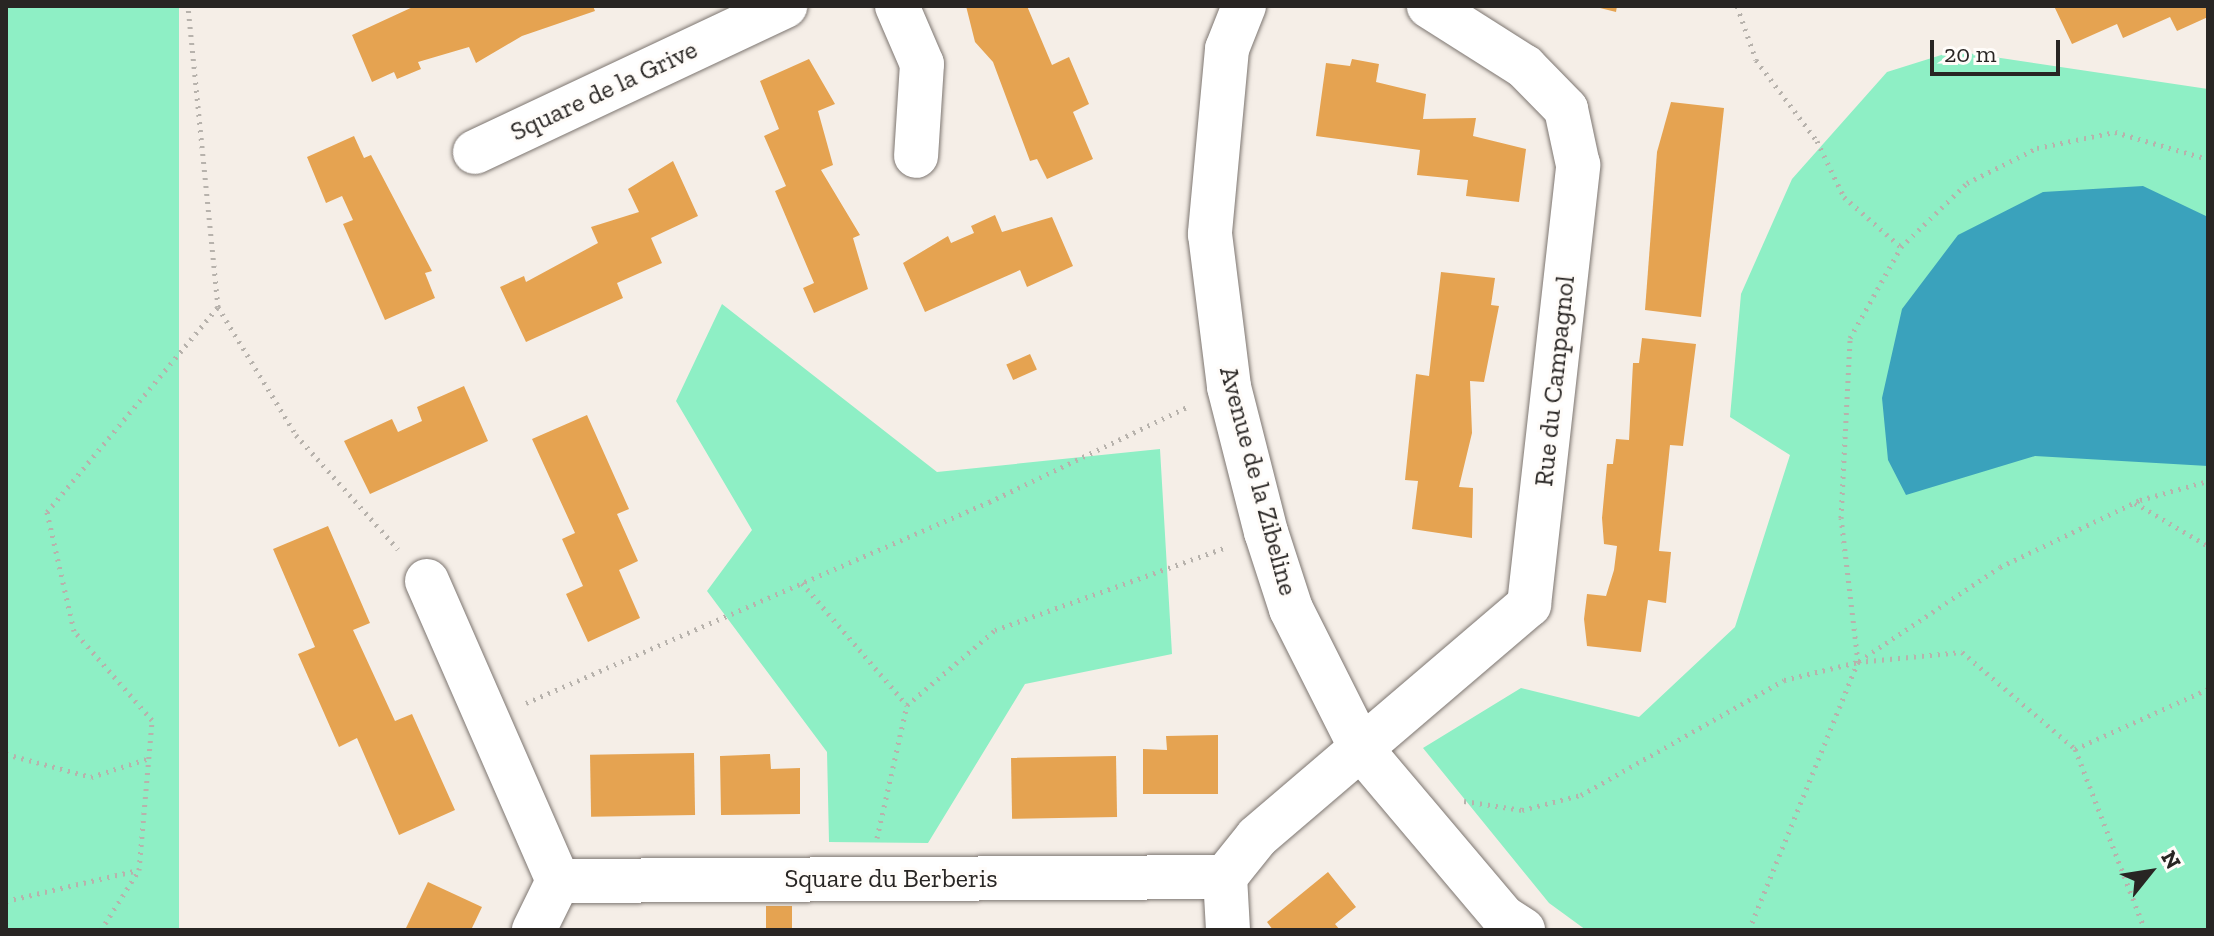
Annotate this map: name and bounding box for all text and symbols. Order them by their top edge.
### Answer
scale bar [1934,24,2064,74]
street label: Square de la Grive [506,34,702,148]
text: 20 m [1944,39,1996,68]
street label: Rue du Campagnol [1528,274,1582,488]
street label: Avenue de la Zibeline [1212,363,1304,599]
north arrow [2110,832,2190,912]
text: N [2155,846,2187,874]
street label: Square du Berberis [784,863,998,895]

